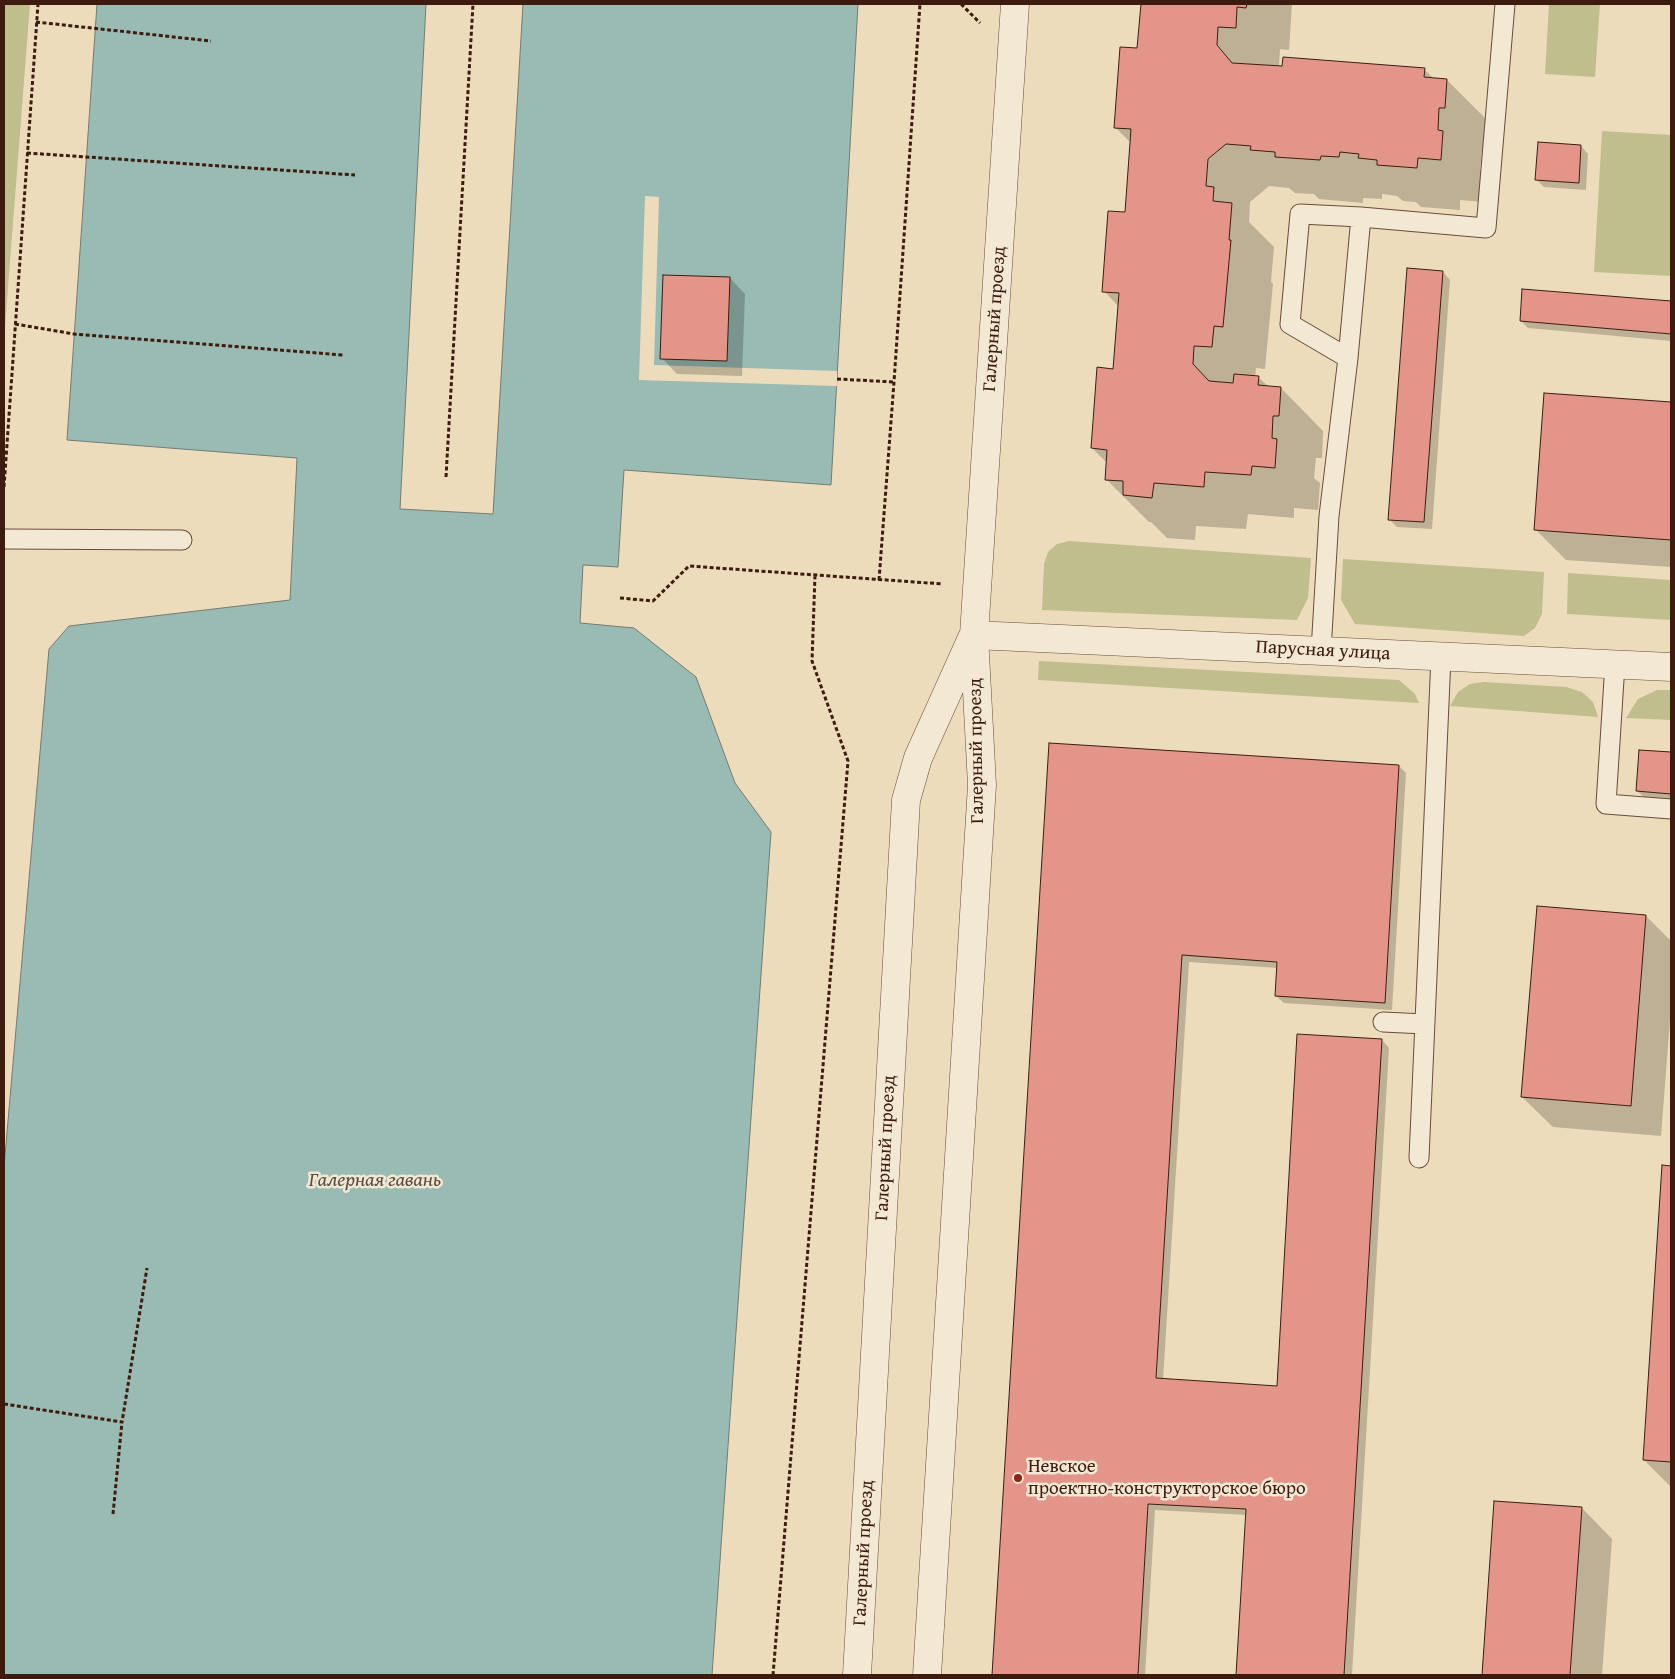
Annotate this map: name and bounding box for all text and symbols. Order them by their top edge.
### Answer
street label: Галерный проезд [979,245,1011,393]
street label: Парусная улица [1255,636,1391,666]
street label: Галерный проезд [964,678,990,824]
street label: Галерный проезд [871,1075,901,1221]
water label: Галерная гавань [309,1169,441,1193]
place label: Невское проектно-конструкторское бюро [1028,1456,1306,1500]
marker: Невское проектно-конструкторское бюро [1012,1472,1024,1484]
street label: Галерный проезд [849,1480,879,1626]

